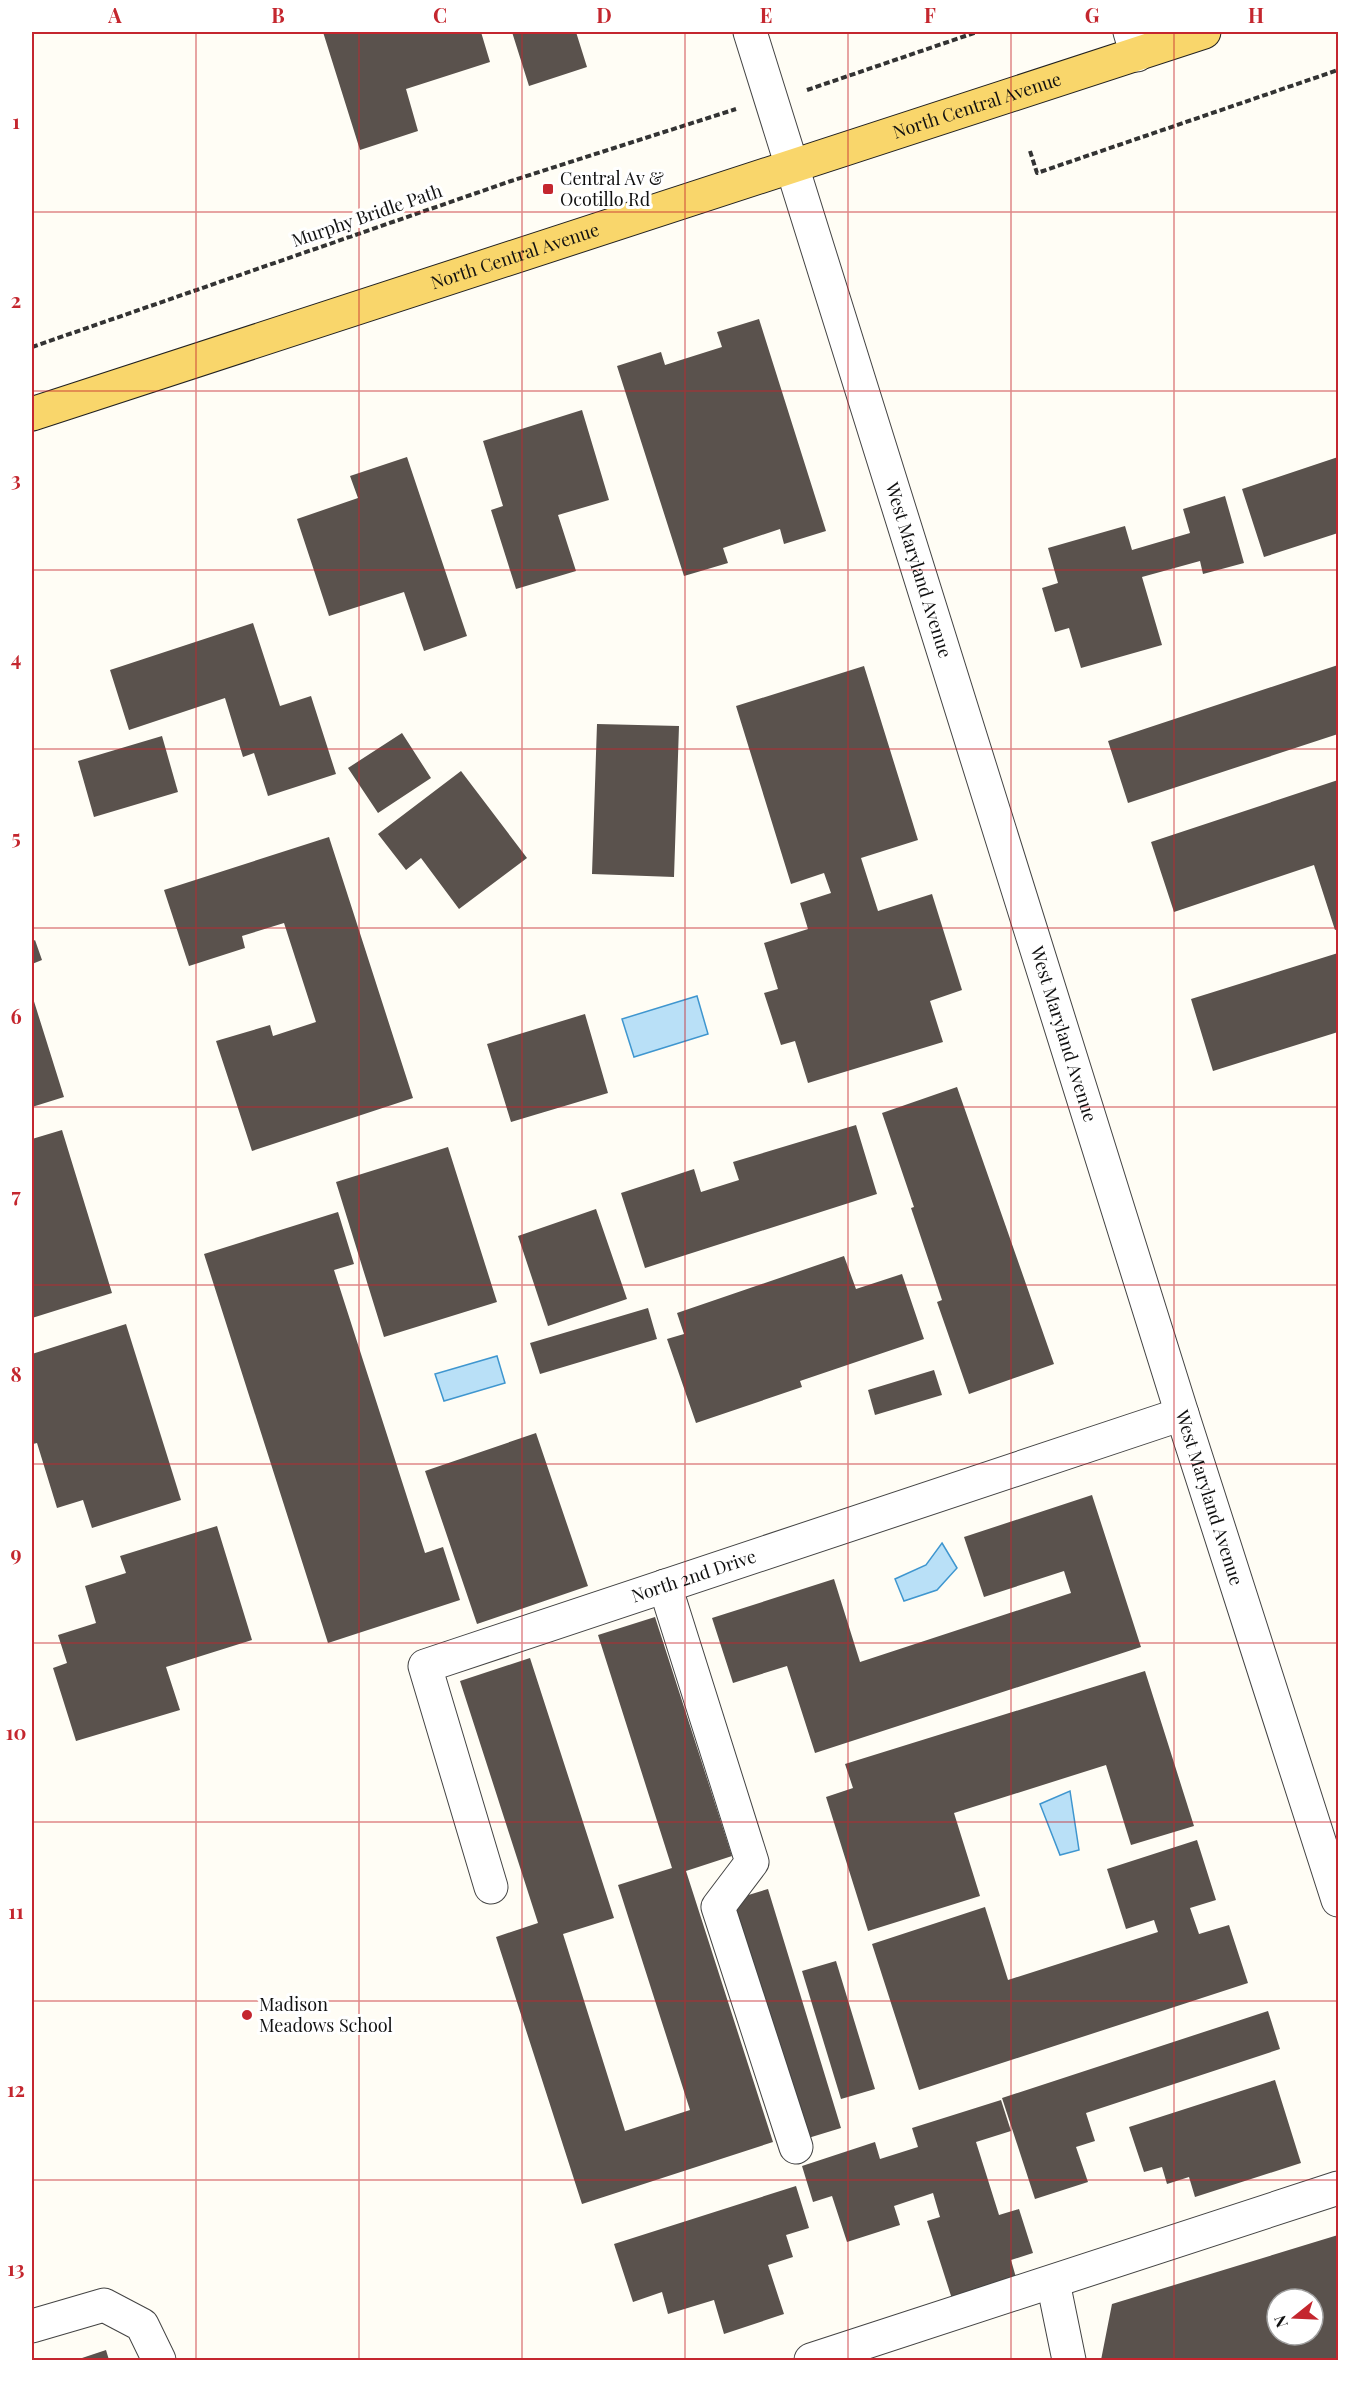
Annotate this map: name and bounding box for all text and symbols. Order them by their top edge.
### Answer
text: A [107,1,122,28]
text: B [271,1,285,28]
text: C [433,1,447,28]
text: D [596,1,612,28]
text: E [760,1,772,28]
text: F [924,1,936,28]
text: G [1085,1,1100,28]
text: H [1248,1,1264,28]
street label: North Central Avenue [889,66,1064,144]
text: 1 [12,107,20,134]
place label: Central Av & Ocotillo Rd [560,166,664,211]
street label: Murphy Bridle Path [288,178,446,252]
marker: Central Av & Ocotillo Rd [541,182,555,196]
street label: North Central Avenue [427,217,602,294]
text: 2 [11,286,21,313]
text: 3 [11,465,21,492]
street label: West Maryland Avenue [880,478,958,661]
text: 4 [11,644,21,671]
text: 5 [11,823,21,850]
street label: West Maryland Avenue [1025,942,1103,1125]
text: 6 [10,1002,22,1029]
text: 7 [11,1181,21,1208]
text: 8 [10,1360,22,1387]
street label: West Maryland Avenue [1170,1406,1249,1588]
text: 9 [10,1539,22,1566]
street label: North 2nd Drive [628,1544,759,1607]
text: 10 [6,1718,26,1745]
text: 11 [8,1897,24,1924]
place label: Madison Meadows School [259,1992,393,2037]
marker: Madison Meadows School [240,2008,254,2022]
text: 12 [7,2075,25,2102]
text: 13 [7,2254,25,2281]
north arrow [1265,2287,1325,2347]
text: N [1268,2313,1292,2331]

